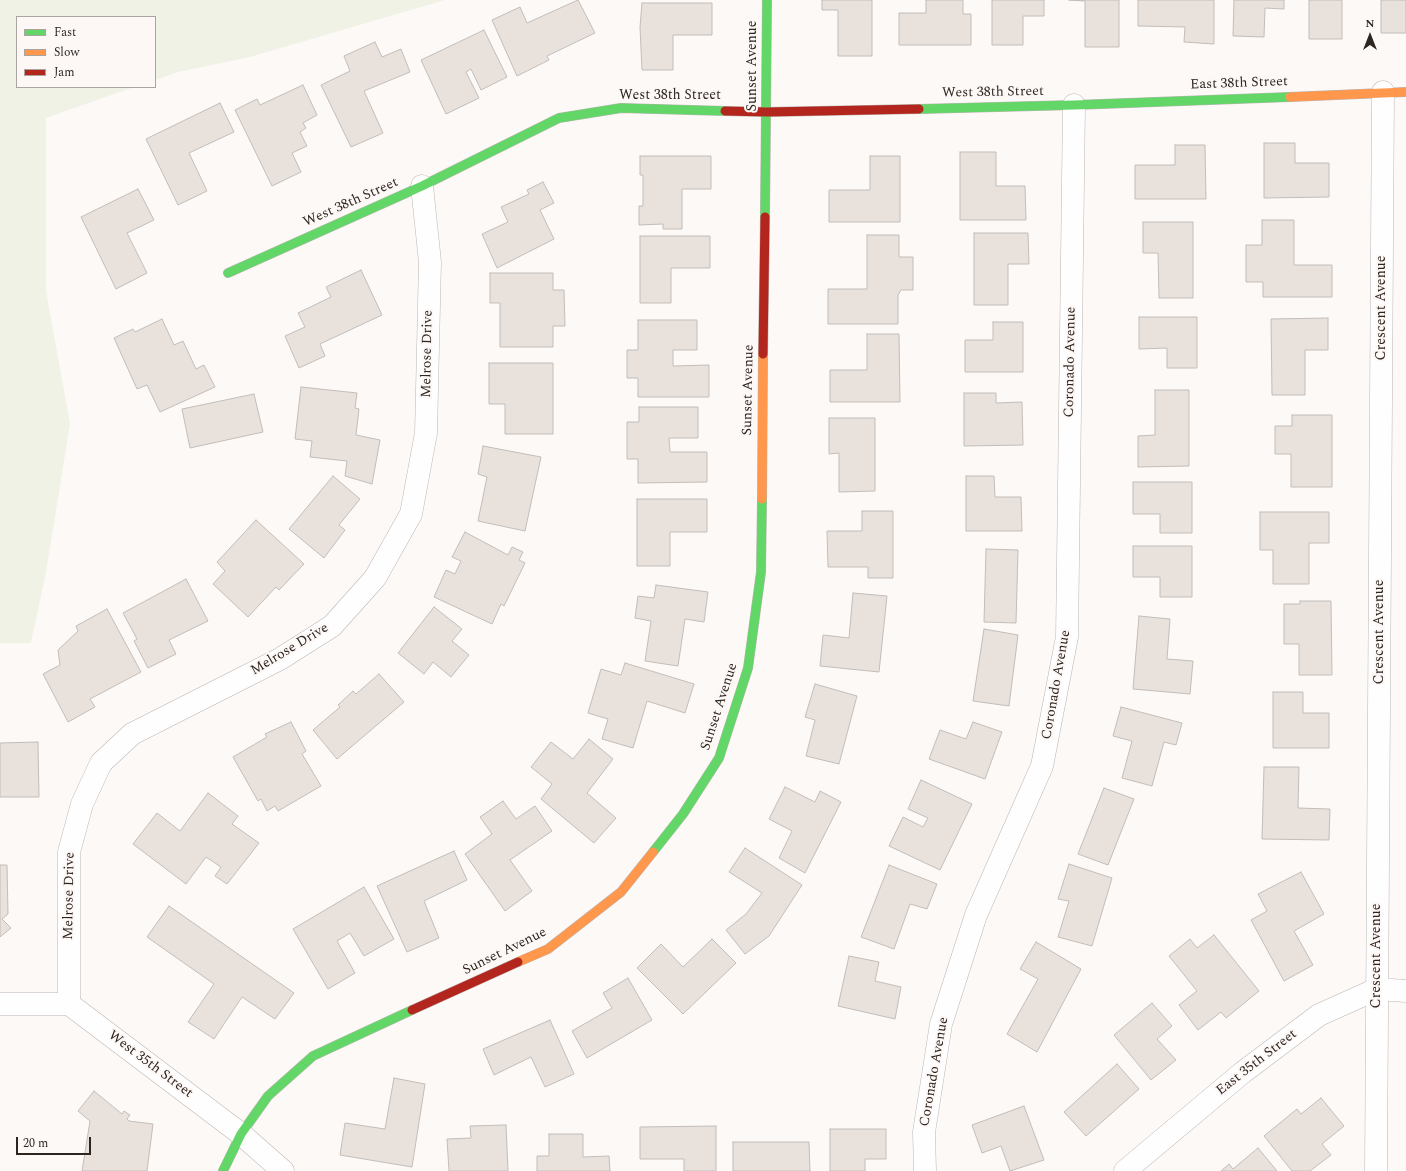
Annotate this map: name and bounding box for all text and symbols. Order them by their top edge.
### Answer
text: N [1366,15,1374,32]
legend [16,16,156,88]
north arrow [1350,16,1390,56]
street label: Sunset Avenue [745,21,761,111]
text: Fast [54,23,76,42]
text: Slow [54,43,79,62]
text: Jam [54,63,75,82]
street label: East 38th Street [1190,74,1288,94]
street label: West 38th Street [942,84,1044,102]
street label: West 38th Street [619,88,721,104]
street label: West 38th Street [301,175,401,231]
street label: Crescent Avenue [1374,256,1390,360]
street label: Coronado Avenue [1062,306,1080,418]
street label: Melrose Drive [419,310,437,398]
street label: Sunset Avenue [740,344,758,436]
street label: Crescent Avenue [1372,580,1388,684]
street label: Melrose Drive [248,620,332,680]
street label: Coronado Avenue [1039,629,1075,741]
street label: Sunset Avenue [698,661,742,753]
street label: Melrose Drive [61,852,79,940]
street label: Crescent Avenue [1369,904,1385,1008]
street label: Sunset Avenue [460,925,550,979]
street label: Coronado Avenue [917,1016,953,1128]
street label: East 35th Street [1213,1026,1301,1100]
street label: West 35th Street [104,1028,196,1102]
scale bar [18,1129,93,1155]
text: 20 m [23,1134,48,1153]

